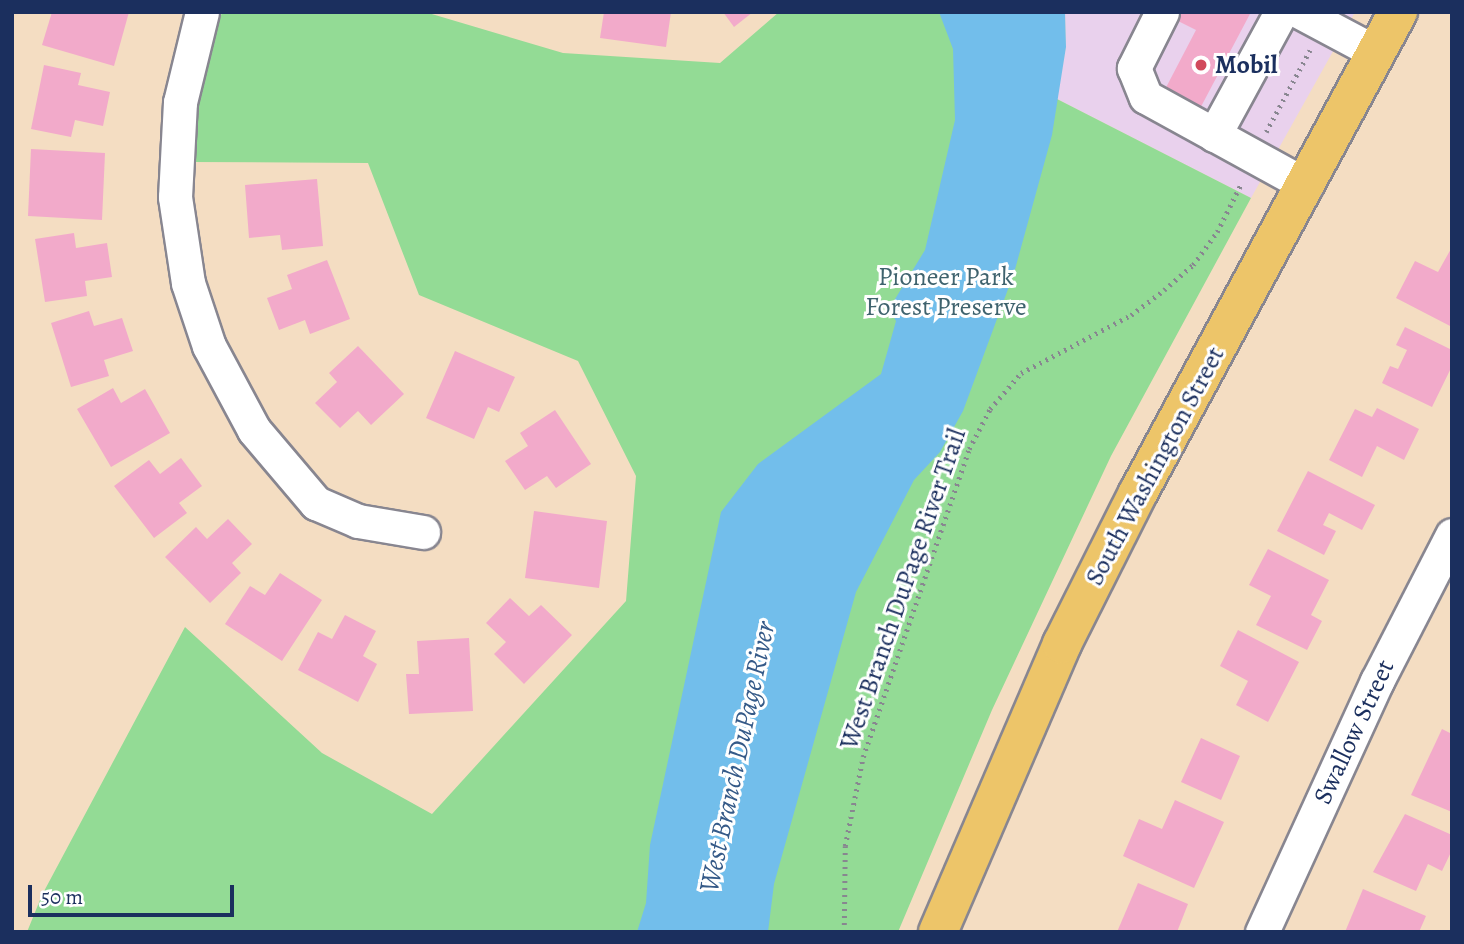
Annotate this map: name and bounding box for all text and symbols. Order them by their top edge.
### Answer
place label: Mobil [1215,49,1278,81]
marker: Mobil [1193,57,1209,73]
park label: Pioneer Park Forest Preserve [865,261,1027,322]
street label: South Washington Street [1079,341,1231,591]
street label: West Branch DuPage River Trail [833,424,973,754]
water label: West Branch DuPage River [692,619,782,895]
street label: Swallow Street [1307,655,1401,809]
scale bar [32,870,238,914]
text: 50 m [41,883,83,911]

